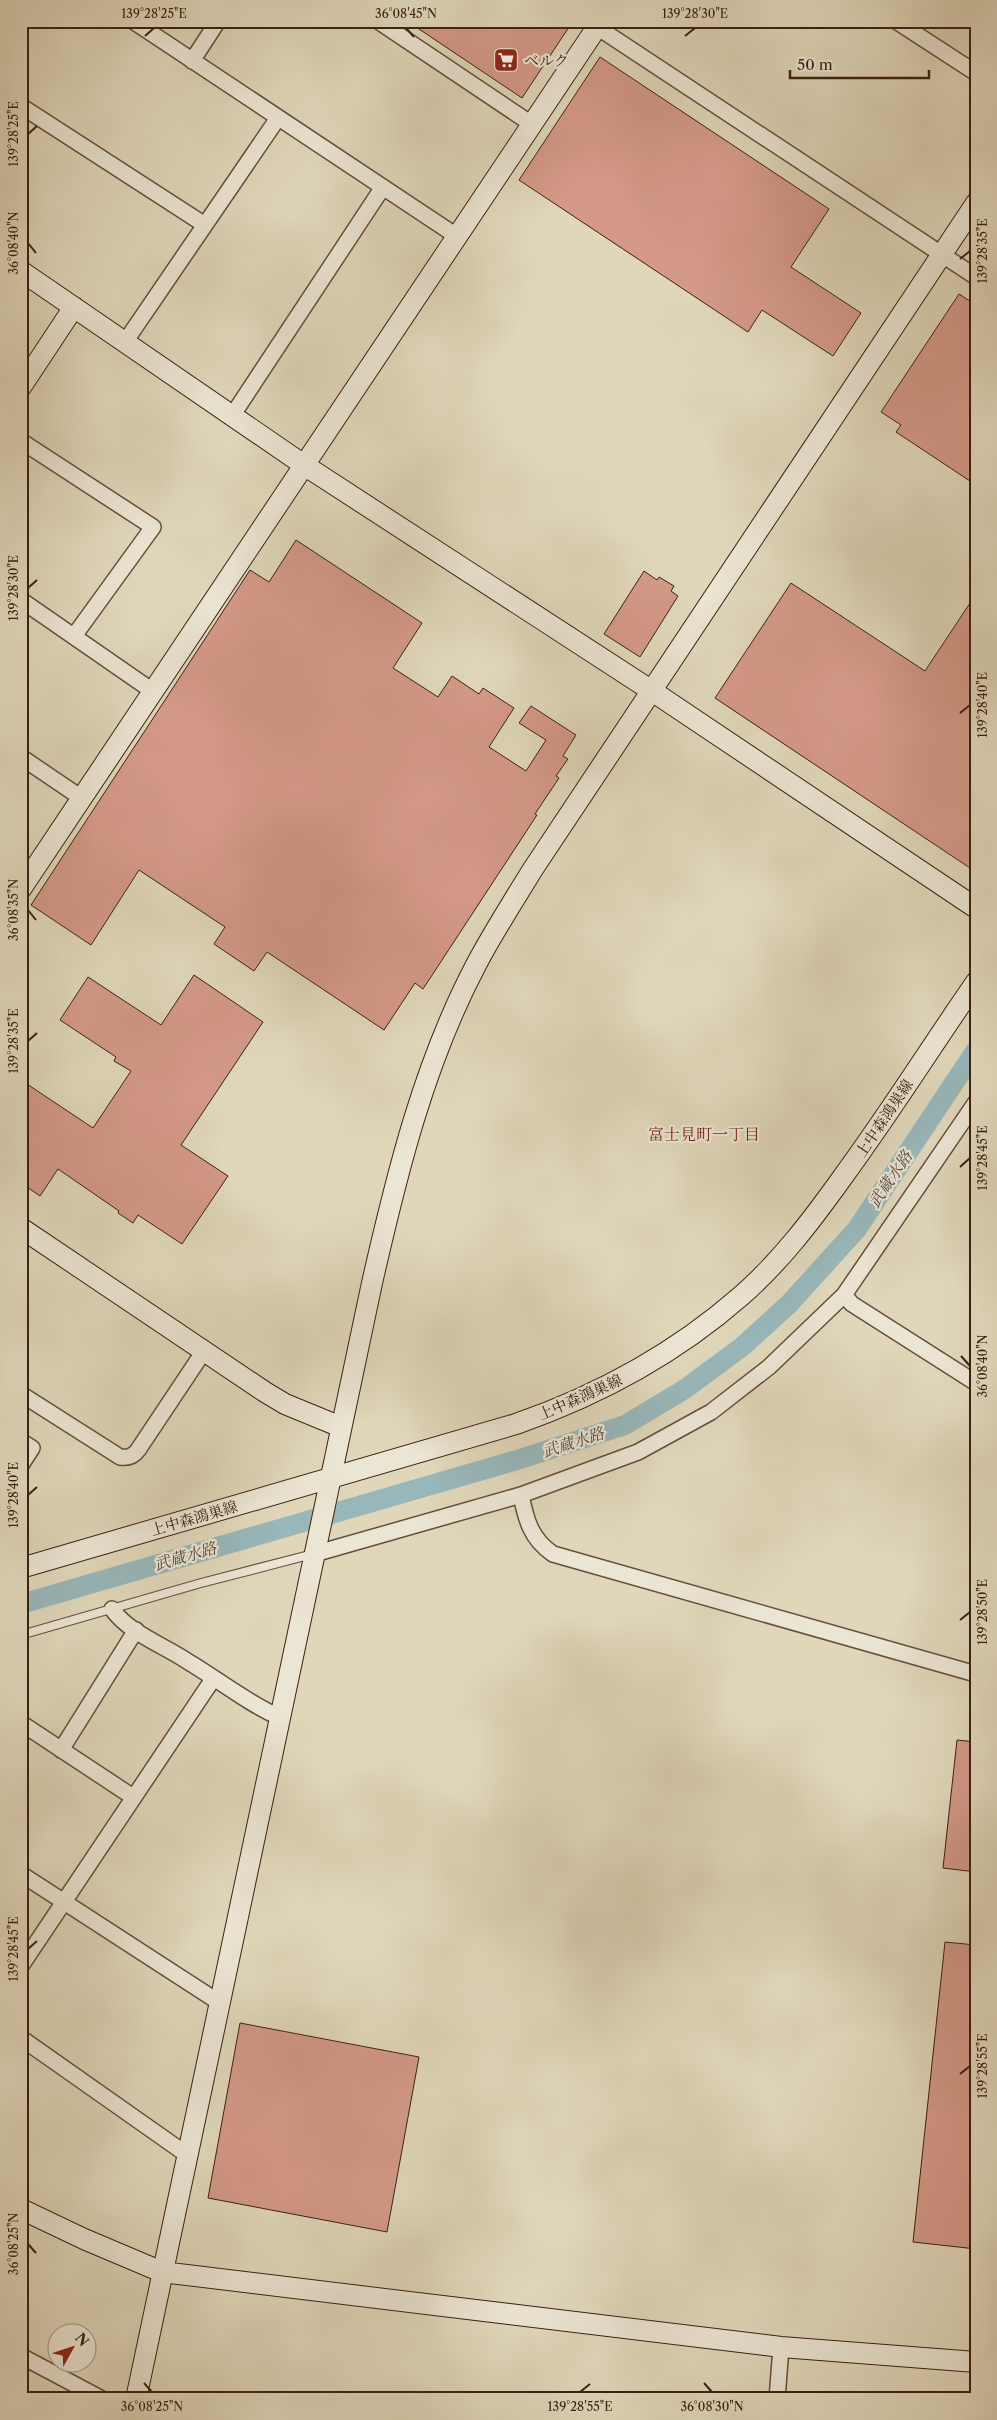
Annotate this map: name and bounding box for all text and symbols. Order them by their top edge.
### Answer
text: 139°28'25"E [121,6,187,21]
text: 36°08'45"N [375,6,437,21]
text: 139°28'30"E [662,6,728,21]
supermarket icon: ベルク [493,47,519,73]
scale bar [790,48,928,80]
place label: ベルク [524,51,569,70]
text: 50 m [797,55,833,74]
text: 139°28'25"E [6,101,21,167]
text: 36°08'40"N [6,211,21,274]
text: 139°28'35"E [975,218,990,284]
text: 139°28'30"E [6,555,21,621]
text: 139°28'40"E [975,672,990,738]
text: 36°08'35"N [6,879,21,941]
text: 139°28'35"E [6,1008,21,1074]
street label: 上中森鴻巣線 [851,1075,917,1161]
district label: 富士見町一丁目 [648,1124,760,1144]
text: 139°28'45"E [975,1126,990,1190]
water label: 武蔵水路 [864,1146,917,1211]
text: 36°08'40"N [975,1334,990,1397]
street label: 上中森鴻巣線 [535,1370,625,1424]
water label: 武蔵水路 [539,1422,607,1461]
text: 139°28'40"E [6,1462,21,1528]
street label: 上中森鴻巣線 [148,1496,240,1540]
water label: 武蔵水路 [151,1537,219,1574]
text: 139°28'50"E [975,1579,990,1645]
text: 139°28'45"E [6,1917,21,1981]
text: 139°28'55"E [975,2034,990,2099]
text: 36°08'25"N [6,2213,21,2275]
north arrow [48,2322,98,2372]
text: N [71,2329,93,2350]
text: 36°08'25"N [121,2399,183,2414]
text: 139°28'55"E [548,2399,613,2414]
text: 36°08'30"N [680,2399,744,2414]

